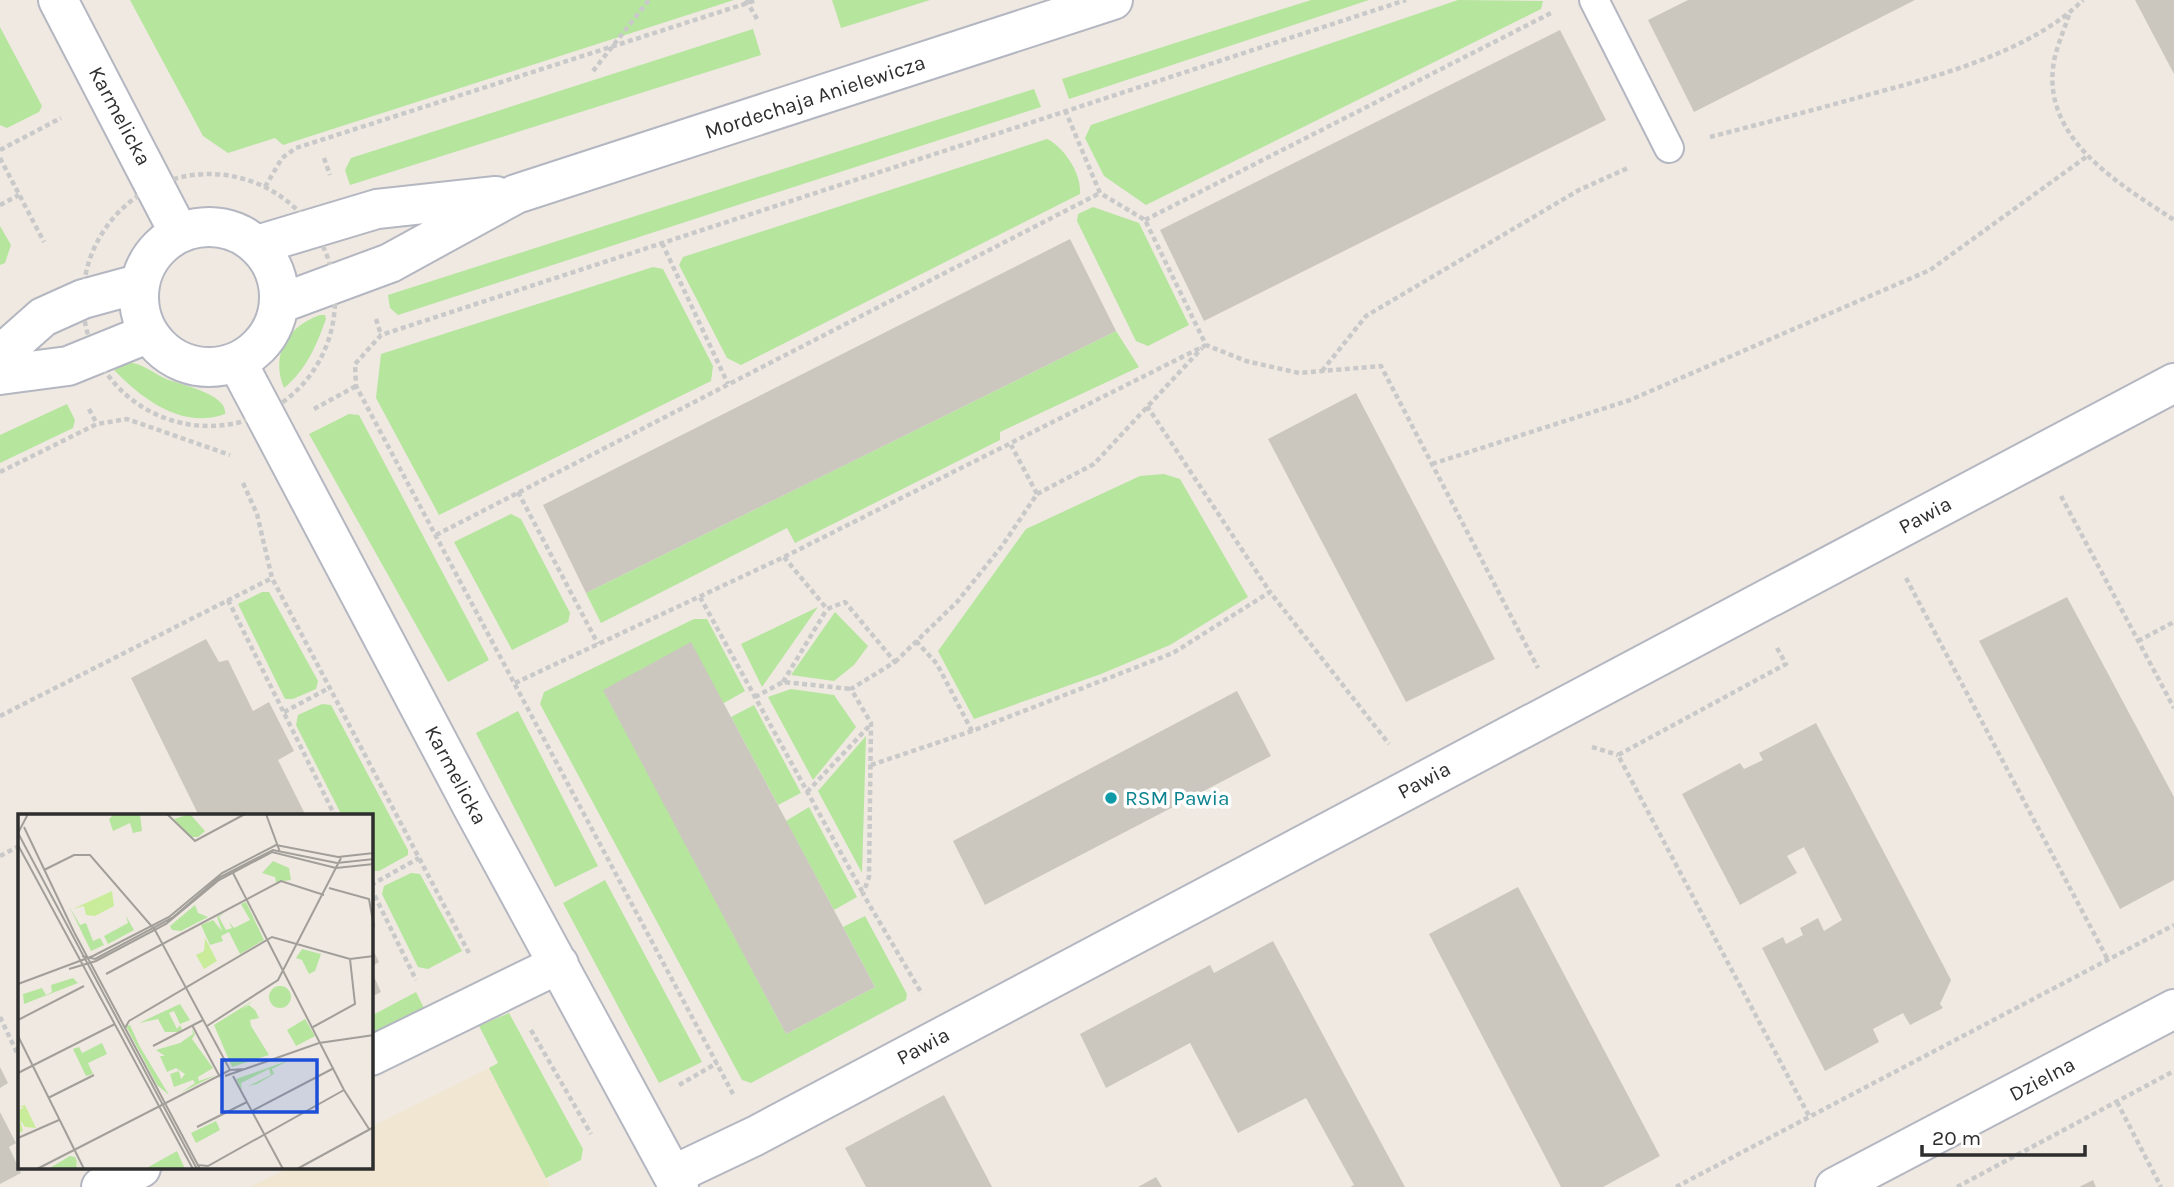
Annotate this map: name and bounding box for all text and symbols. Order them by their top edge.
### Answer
street label: Mordechaja Anielewicza [702,50,928,144]
street label: Karmelicka [84,62,156,170]
street label: Pawia [1895,491,1955,539]
street label: Karmelicka [420,721,492,829]
street label: Pawia [1394,756,1454,804]
place label: RSM Pawia [1125,786,1230,810]
marker: RSM Pawia [1103,790,1119,806]
inset map [18,814,373,1170]
street label: Pawia [893,1022,953,1070]
street label: Dzielna [2005,1052,2079,1106]
scale bar [1922,1114,2085,1158]
text: 20 m [1932,1126,1981,1150]

